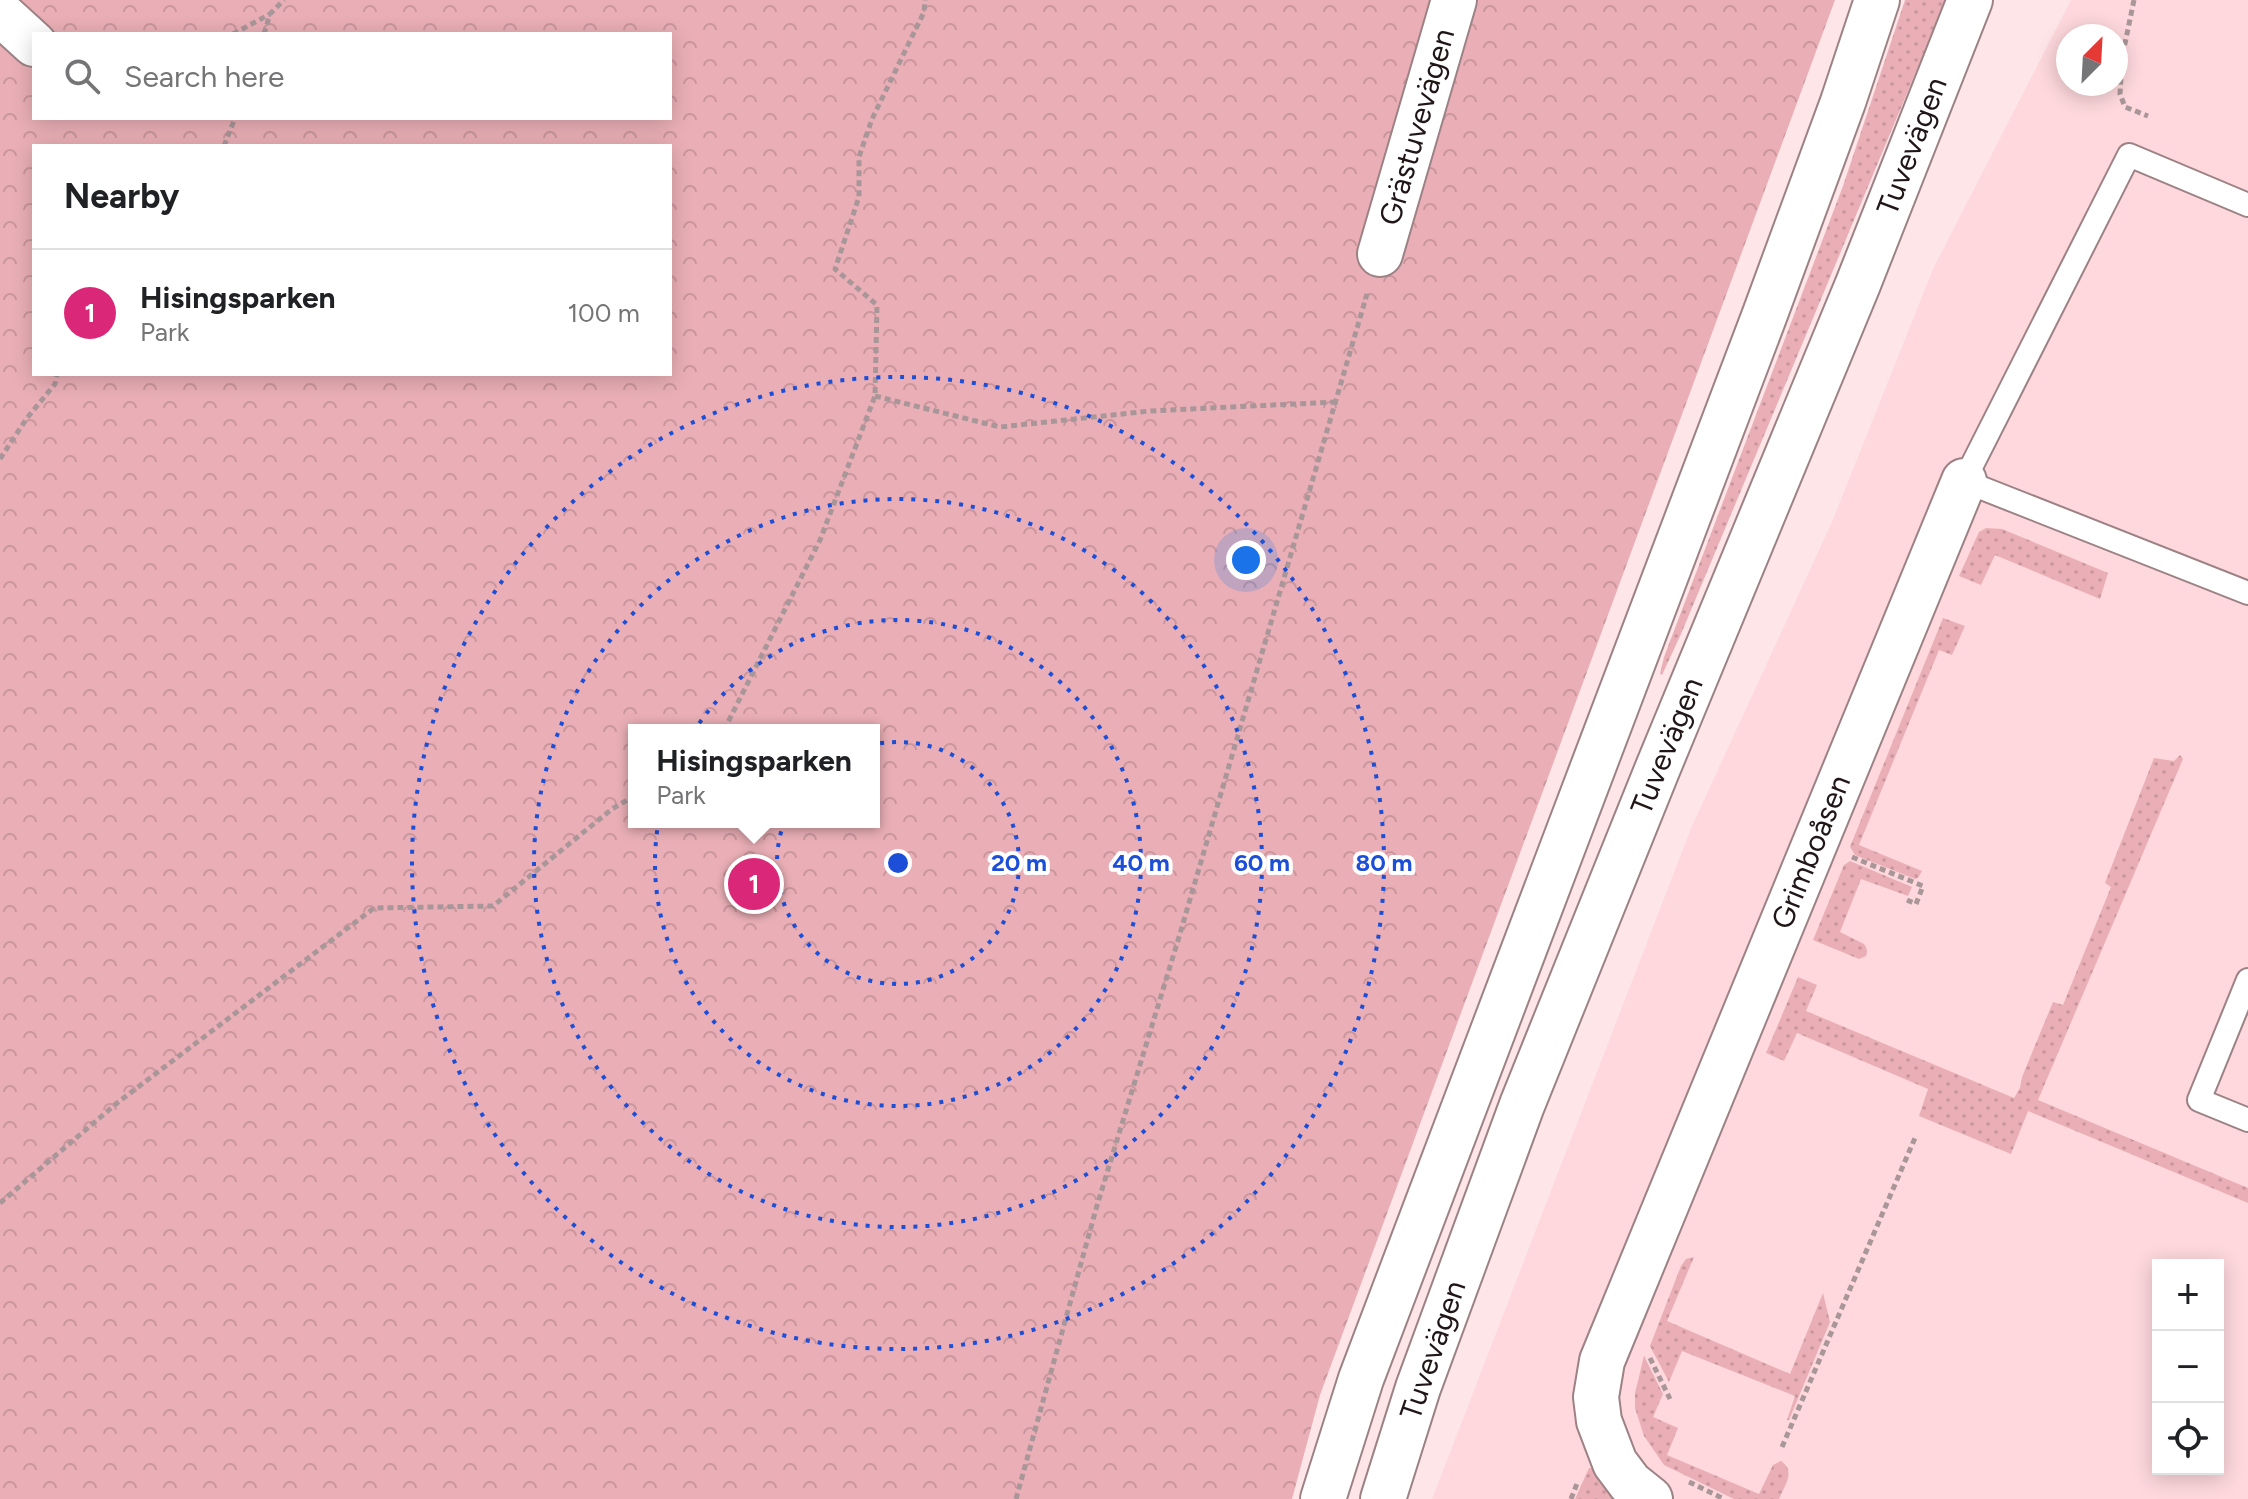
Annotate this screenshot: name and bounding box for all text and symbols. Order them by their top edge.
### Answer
street label: Grästuvevägen [1371,24,1462,230]
north arrow [2056,24,2128,96]
search box [32,32,672,120]
icon: search [60,54,104,98]
text: Search here [124,58,284,95]
street label: Tuvevägen [1868,72,1955,220]
text: Nearby [64,176,179,217]
text: Hisingsparken [140,279,336,316]
text: 1 [85,297,95,329]
text: 100 m [567,297,640,329]
text: Park [140,316,189,348]
your location [1226,540,1266,580]
street label: Tuvevägen [1622,672,1711,820]
popup [628,724,880,828]
text: Hisingsparken [656,742,852,779]
street label: Grimboåsen [1763,769,1858,934]
text: Park [656,779,706,811]
text: 20 m [991,848,1047,877]
text: 40 m [1112,848,1170,877]
text: 60 m [1234,848,1290,877]
text: 80 m [1356,848,1412,877]
centre of rings [884,849,912,877]
pin: 1 [728,854,780,914]
map controls [2152,1259,2224,1475]
button: + [2152,1259,2224,1331]
street label: Tuvevägen [1391,1275,1474,1424]
button: − [2152,1331,2224,1403]
button: locate [2152,1403,2224,1475]

